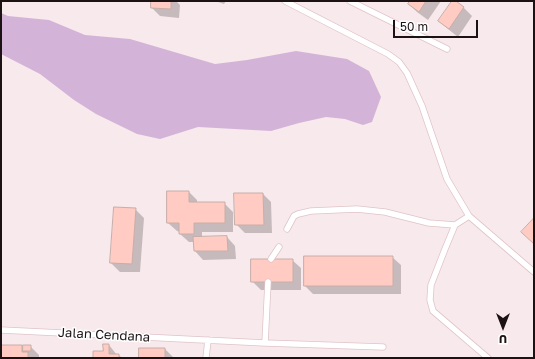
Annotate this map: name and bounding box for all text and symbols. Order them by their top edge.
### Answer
scale bar [395,12,480,38]
text: 50 m [400,19,428,34]
north arrow [483,307,523,347]
street label: Jalan Cendana [57,325,151,345]
text: U [499,333,507,346]

